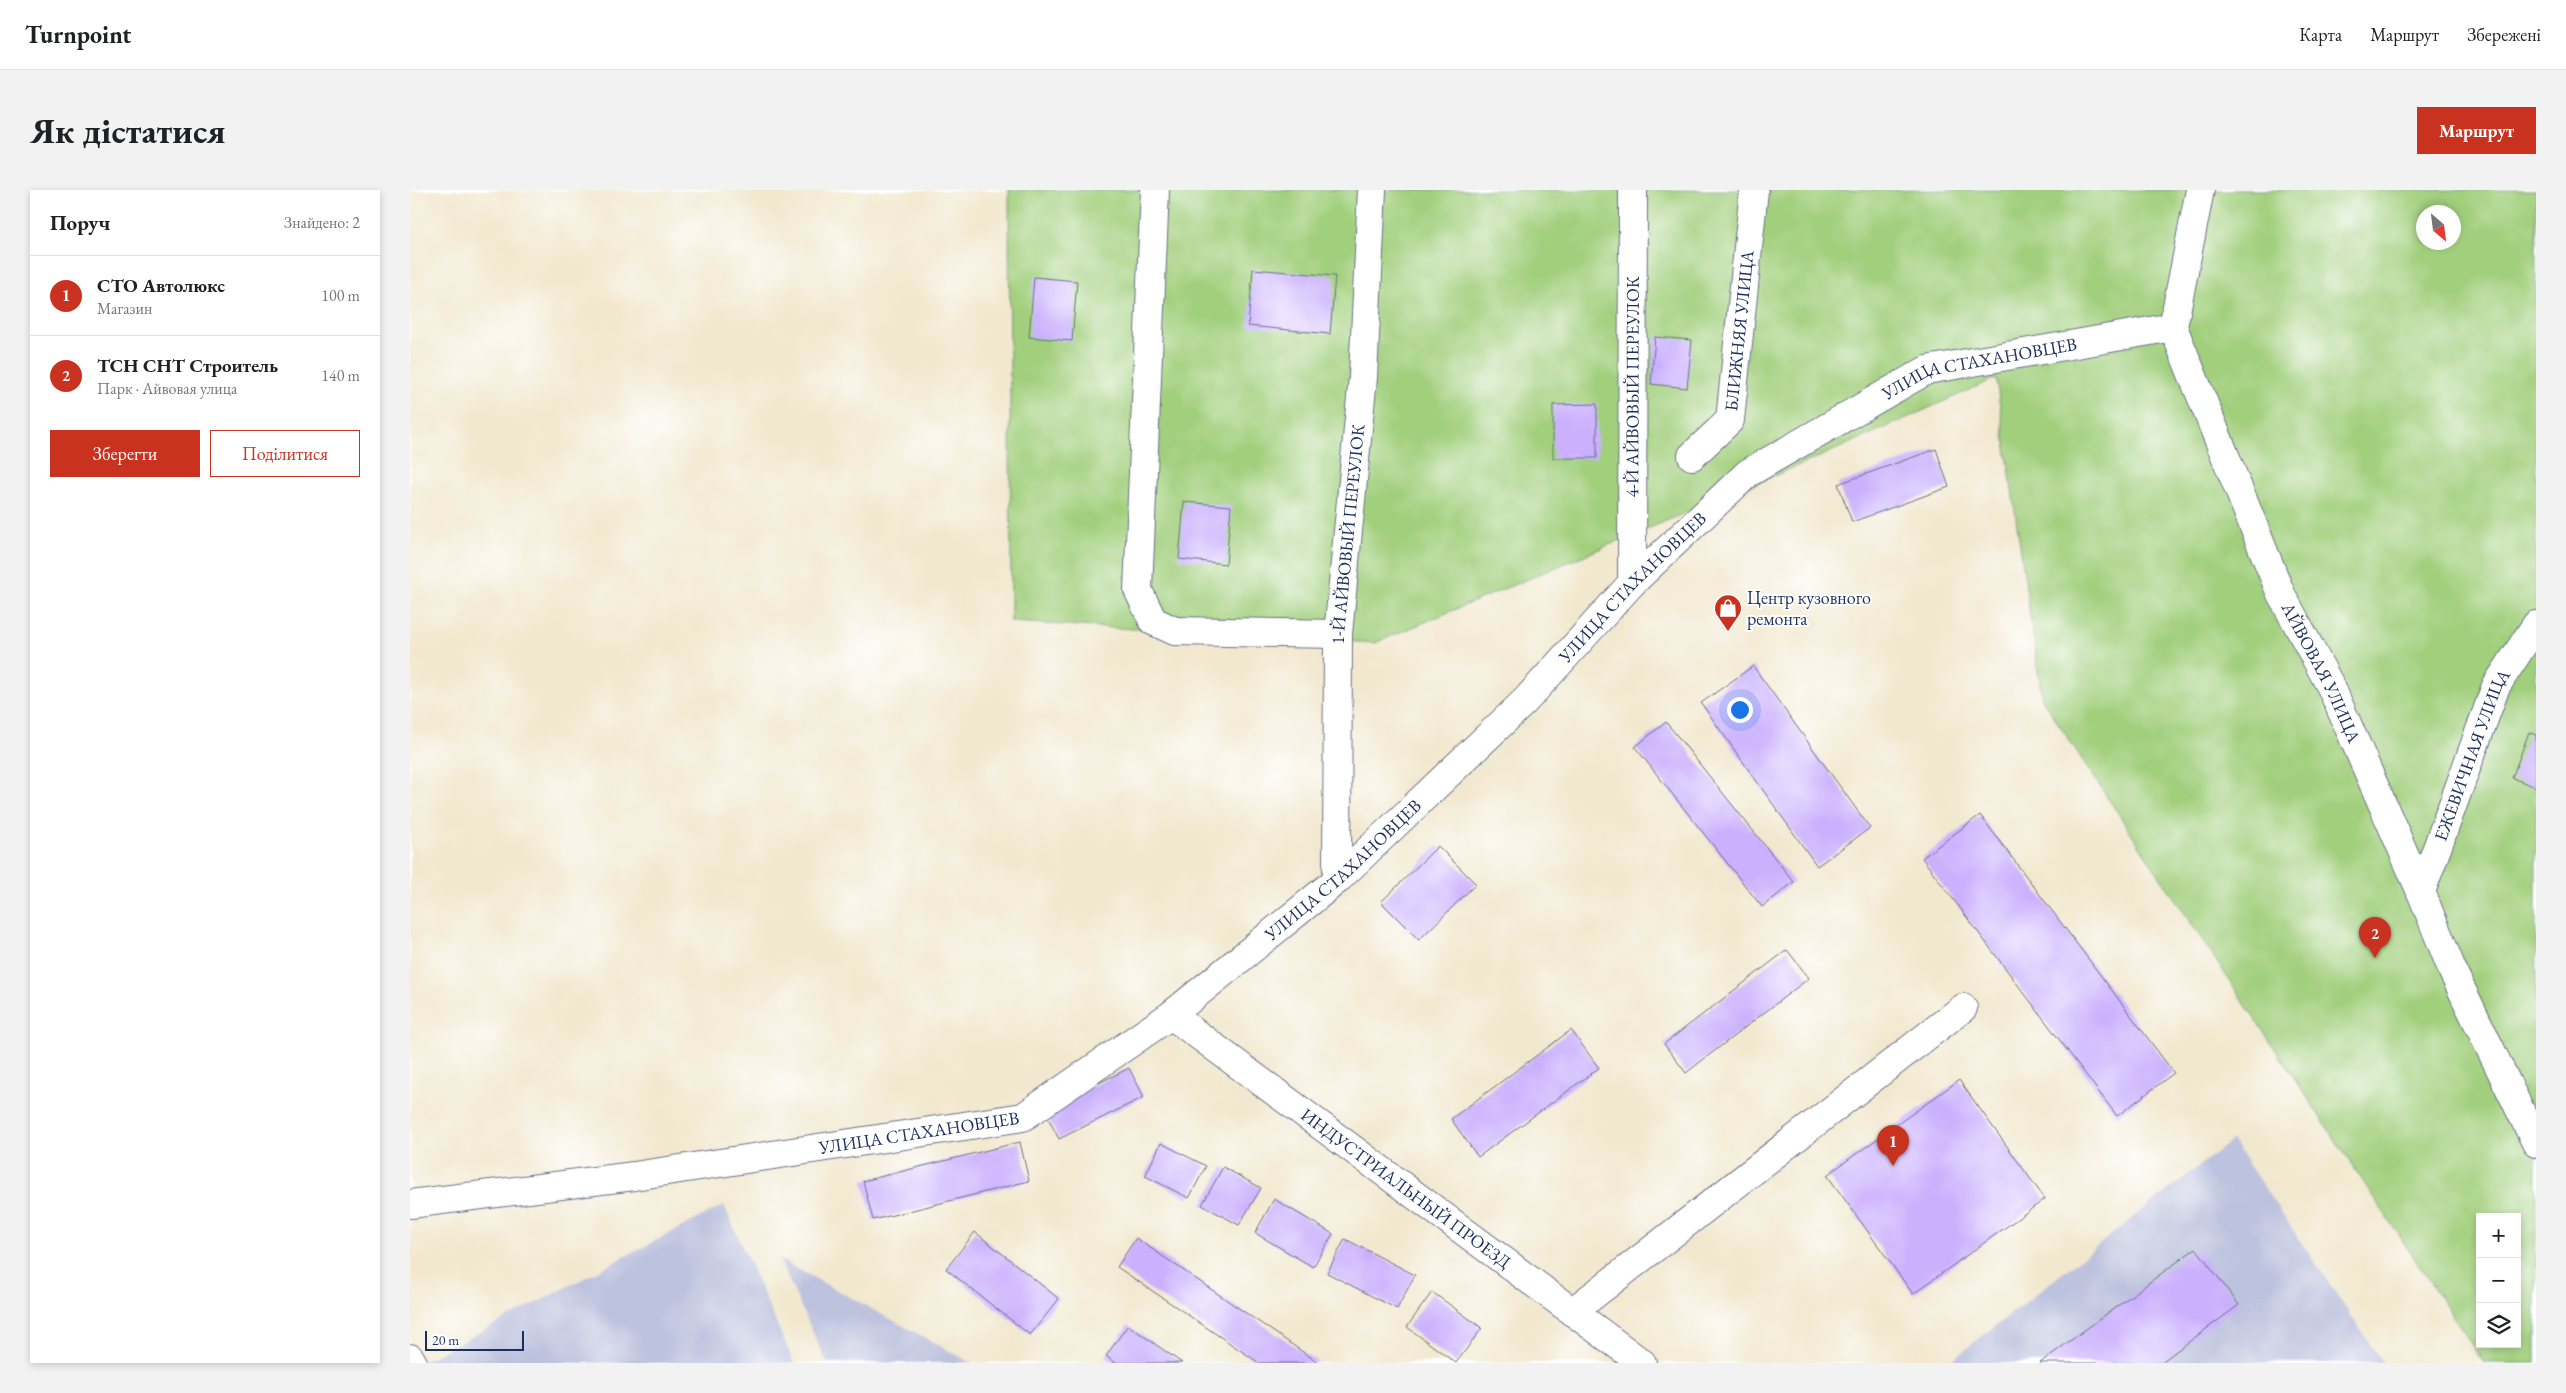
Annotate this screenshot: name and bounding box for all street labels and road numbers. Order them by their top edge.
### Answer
street label: БЛИЖНЯЯ УЛИЦА [1719,249,1759,412]
street label: 4-Й АЙВОВЫЙ ПЕРЕУЛОК [1620,276,1644,498]
street label: УЛИЦА СТАХАНОВЦЕВ [1877,332,2079,405]
street label: 1-Й АЙВОВЫЙ ПЕРЕУЛОК [1326,423,1369,645]
street label: УЛИЦА СТАХАНОВЦЕВ [1553,507,1711,668]
street label: АЙВОВАЯ УЛИЦА [2276,597,2366,747]
street label: ЕЖЕВИЧНАЯ УЛИЦА [2429,664,2515,844]
street label: УЛИЦА СТАХАНОВЦЕВ [1259,794,1426,946]
street label: ИНДУСТРИАЛЬНЫЙ ПРОЕЗД [1296,1103,1516,1273]
street label: УЛИЦА СТАХАНОВЦЕВ [816,1106,1021,1159]

